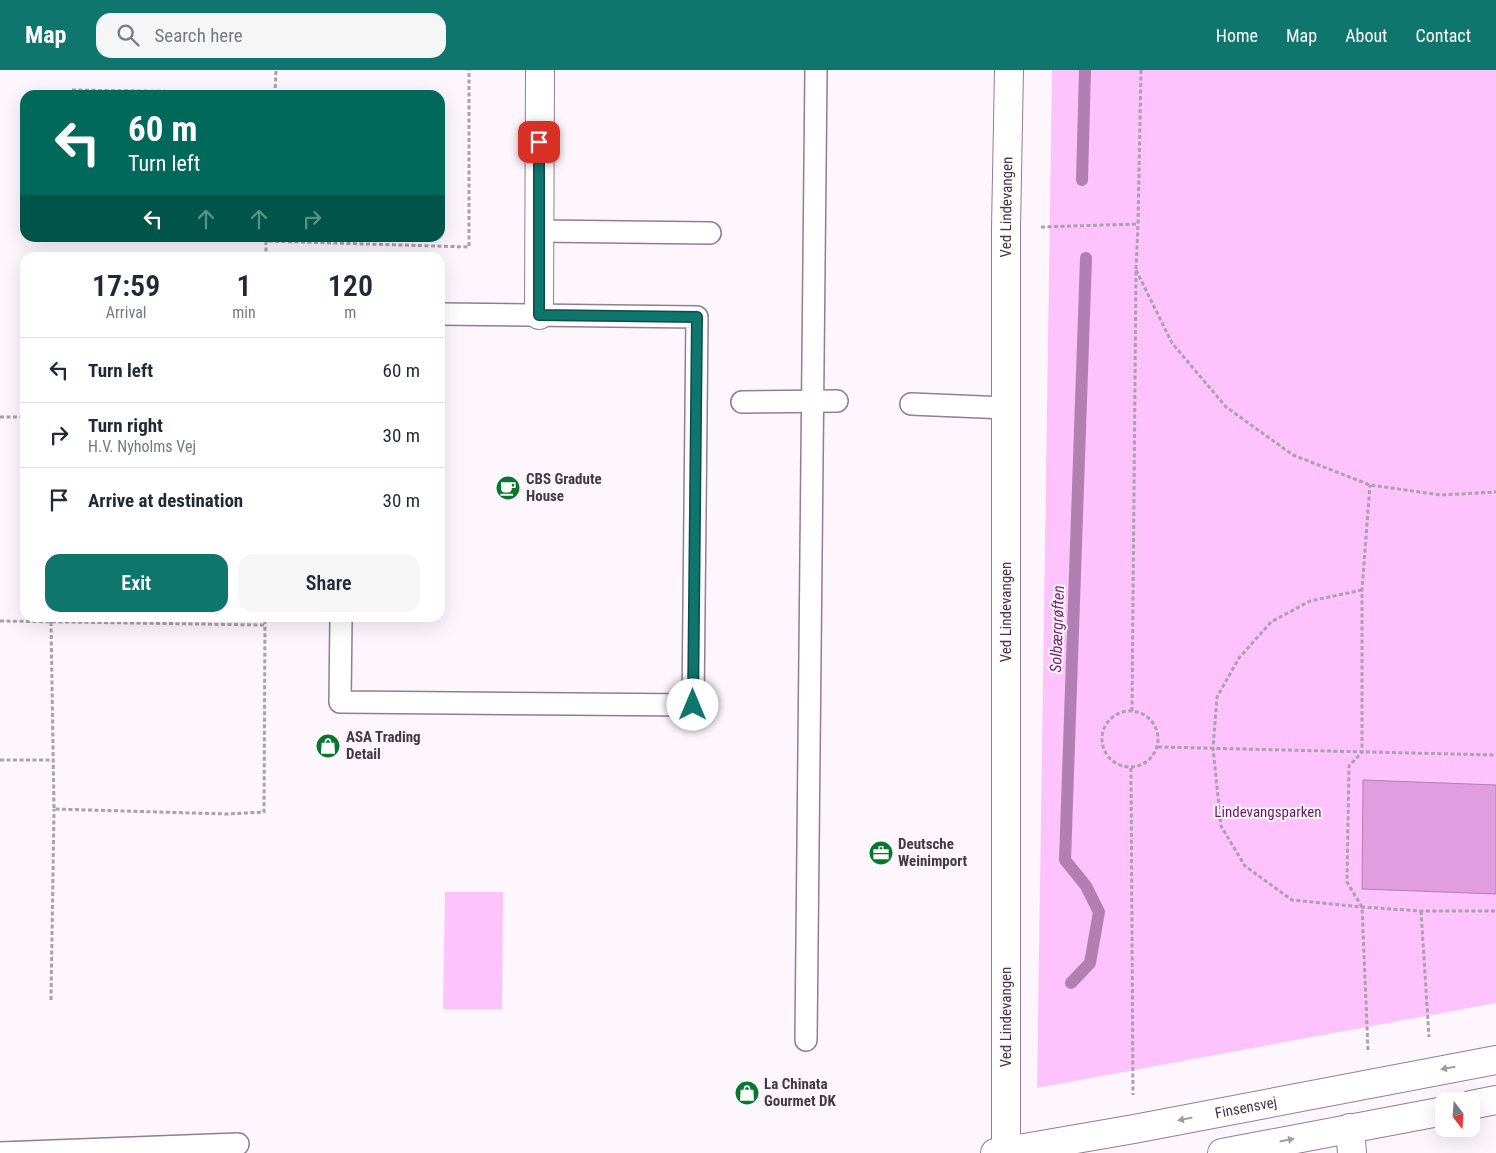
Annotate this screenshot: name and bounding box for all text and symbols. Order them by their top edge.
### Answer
search box [96,13,446,58]
text: Map [25,21,66,49]
icon: search [114,21,142,49]
text: Search here [154,24,243,47]
text: Home [1216,25,1258,46]
text: Map [1286,25,1317,46]
text: About [1345,25,1387,46]
text: Contact [1415,25,1471,46]
text: 60 m [128,109,197,150]
icon: left [45,110,110,175]
pin [518,121,560,163]
icon: arrive [525,128,553,156]
text: Turn left [128,151,200,176]
street label: Ved Lindevangen [997,156,1016,257]
icon: left [139,205,167,233]
icon: ahead [192,205,220,233]
icon: ahead [245,205,273,233]
icon: right [298,205,326,233]
text: 17:59 [92,268,160,303]
text: 1 [236,268,252,303]
text: 120 [328,268,373,303]
text: Arrival [106,303,146,322]
text: min [232,303,256,322]
text: m [344,303,356,322]
icon: left [45,356,73,384]
text: Turn left [88,359,153,382]
text: 60 m [383,359,420,382]
text: Turn right [88,414,163,437]
icon: right [45,421,73,449]
text: 30 m [383,424,420,447]
text: H.V. Nyholms Vej [88,437,196,456]
place label: CBS Gradute House [526,470,602,505]
cafe icon: CBS Gradute House [495,475,521,501]
icon: arrive [45,486,73,514]
text: Arrive at destination [88,489,243,512]
text: 30 m [383,489,420,512]
button: Exit [45,554,228,612]
button: Share [238,554,420,612]
street label: Ved Lindevangen [997,562,1015,662]
water label: Solbærgrøften [1046,585,1068,673]
position arrow [666,678,718,730]
place label: ASA Trading Detail [346,728,421,763]
shop icon: ASA Trading Detail [315,733,341,759]
park label: Lindevangsparken [1214,803,1322,821]
place label: Deutsche Weinimport [898,835,967,870]
office icon: Deutsche Weinimport [868,840,894,866]
street label: Ved Lindevangen [997,967,1015,1067]
one-way arrow [1440,1065,1456,1073]
place label: La Chinata Gourmet DK [764,1075,836,1110]
shop icon: La Chinata Gourmet DK [734,1080,760,1106]
north arrow [1435,1092,1480,1138]
map controls [1435,1092,1480,1137]
street label: Finsensvej [1213,1093,1278,1122]
one-way arrow [1178,1115,1193,1123]
one-way arrow [1280,1136,1296,1144]

